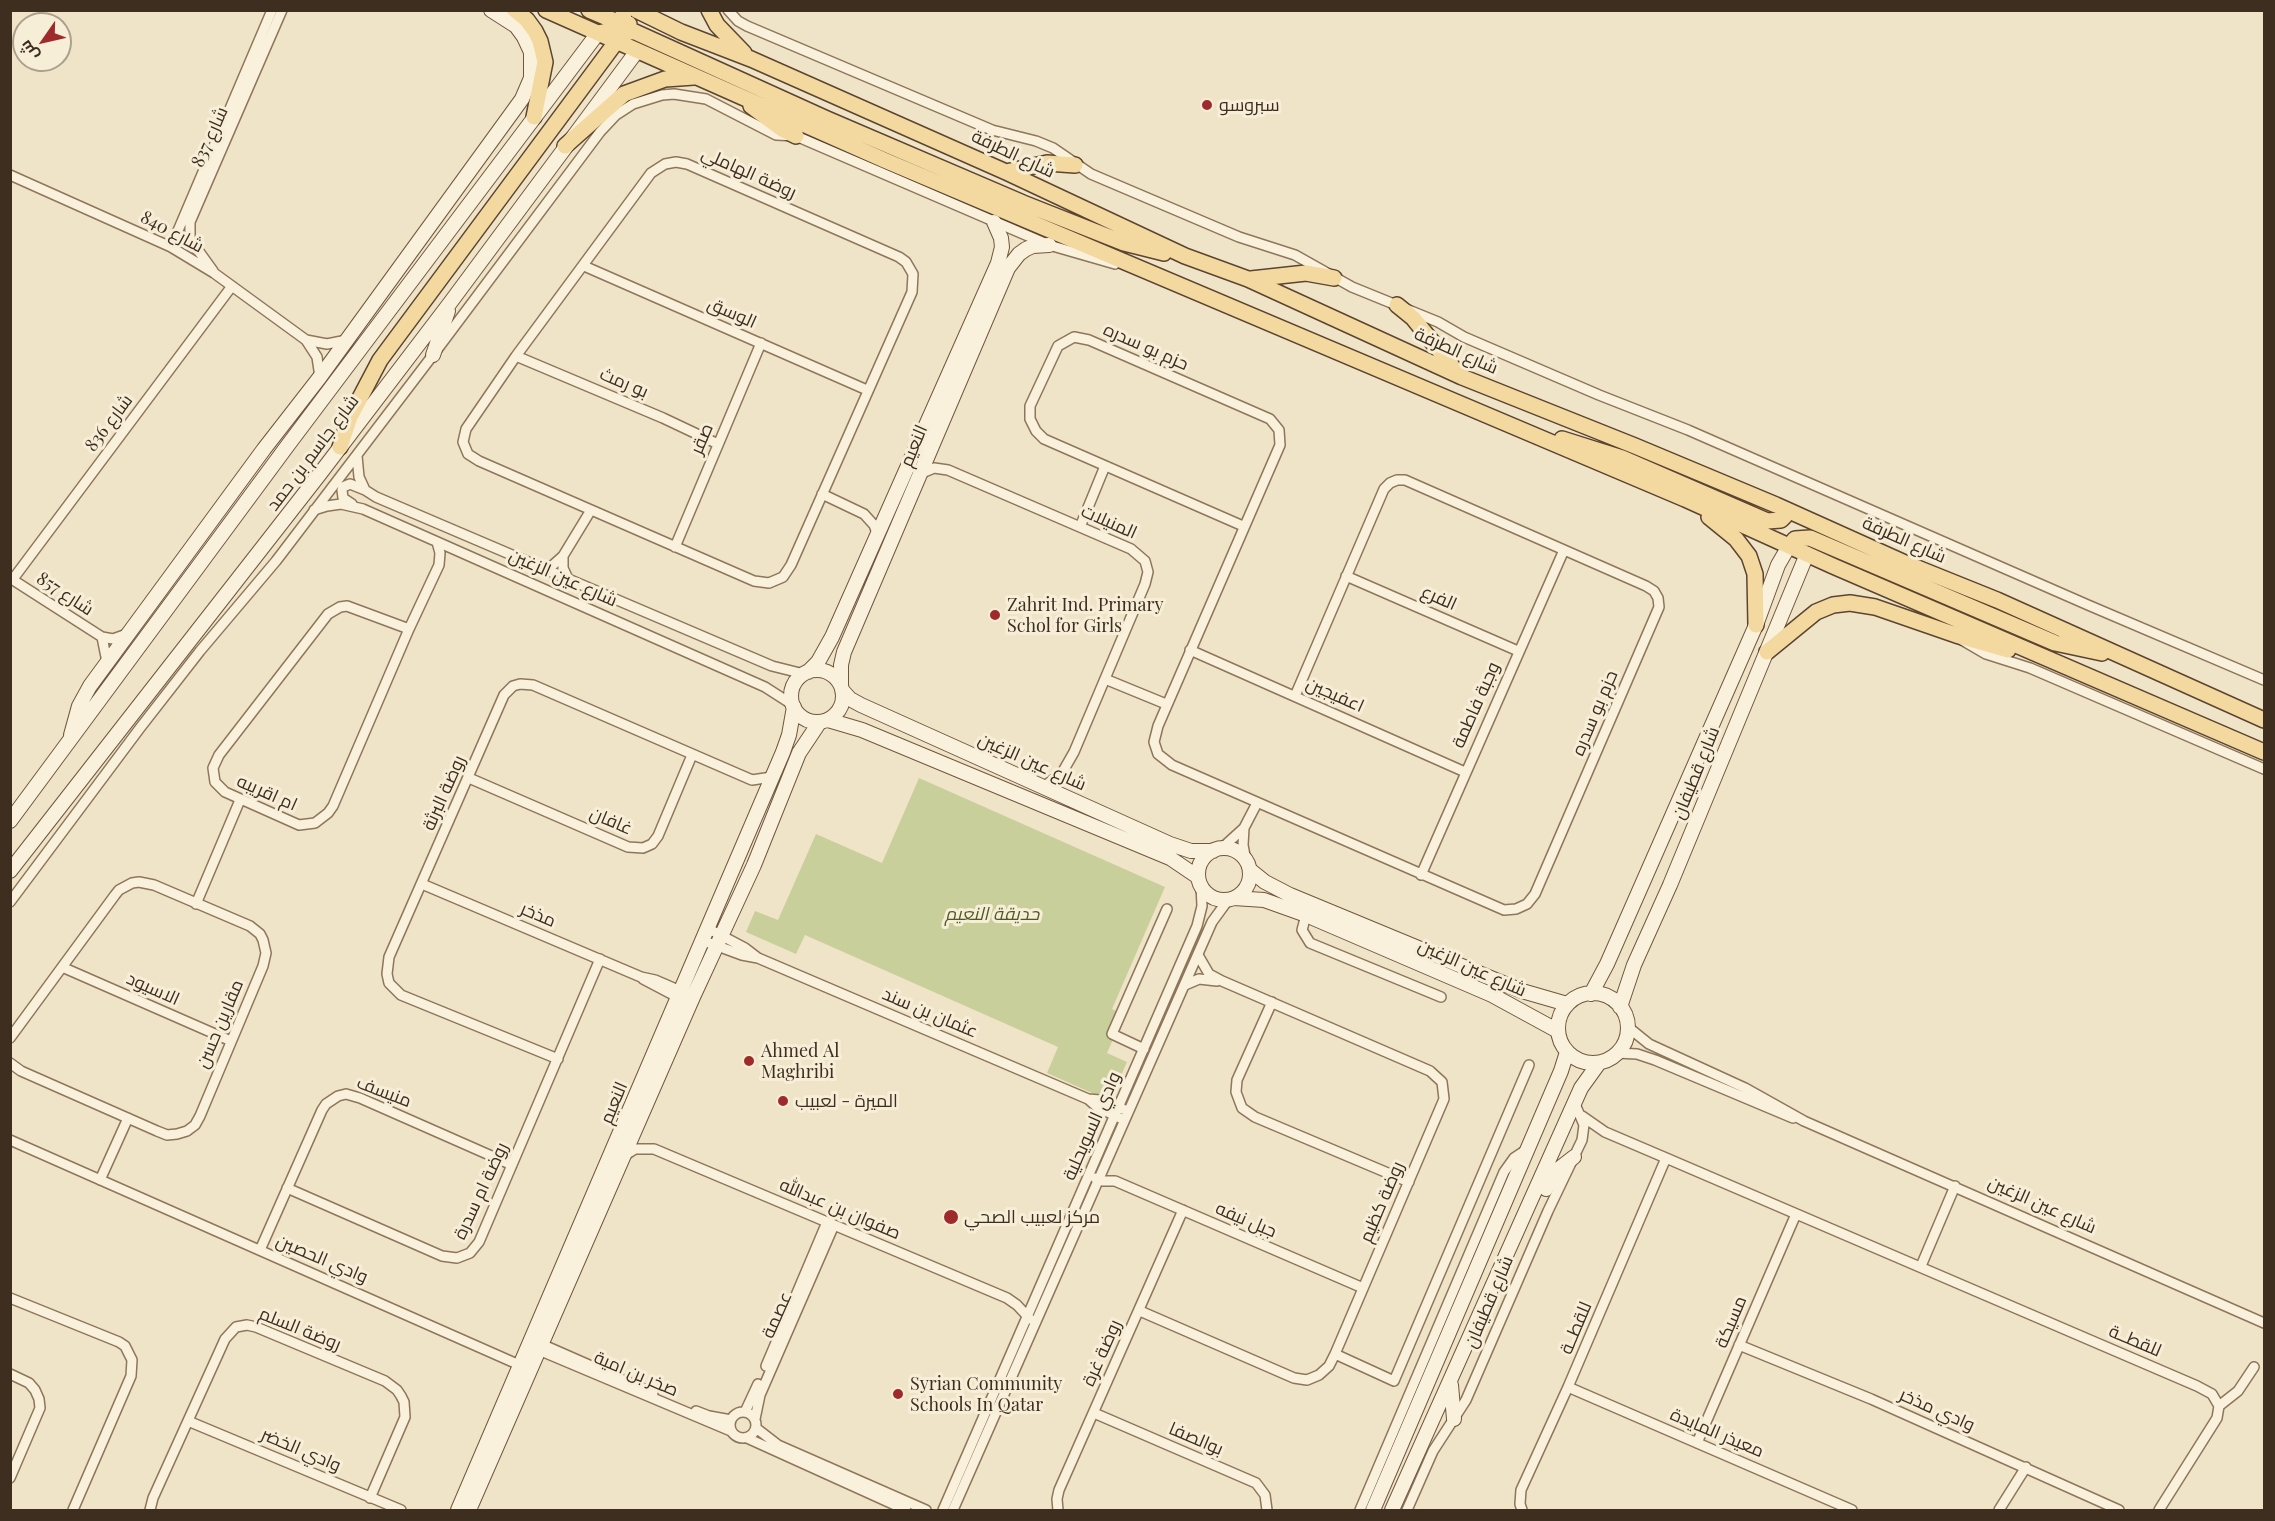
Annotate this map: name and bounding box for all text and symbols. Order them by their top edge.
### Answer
north arrow [12,12,72,72]
text: ش [14,37,43,66]
place label: سبروسو [1219,94,1280,116]
marker: سبروسو [1200,98,1214,112]
street label: شارع 837 [187,103,233,171]
street label: شارع الطرفة [968,125,1058,183]
street label: روضة الهاملي [698,142,800,204]
street label: شارع 840 [137,206,207,258]
street label: الوسق [704,293,760,333]
street label: حزم بو سدره [1100,319,1192,375]
street label: شارع الطرفة [1411,323,1501,379]
street label: بو رمث [596,363,652,403]
street label: شارع 836 [81,390,137,456]
street label: شارع جاسم بن حمد [262,391,364,515]
street label: صقر [686,420,718,458]
street label: النعيم [896,422,932,470]
street label: المنيلات [1078,500,1140,544]
street label: شارع الطرفة [1859,512,1949,568]
street label: شارع عين الزغين [506,545,620,611]
street label: شارع 857 [32,568,98,620]
street label: الفرع [1418,581,1460,615]
place label: Zahrit Ind. Primary Schol for Girls [1007,594,1164,636]
marker: Zahrit Ind. Primary Schol for Girls [988,608,1002,622]
street label: وجبة فاطمة [1447,659,1505,751]
street label: حزم بو سدره [1567,667,1623,759]
street label: اعفيجين [1303,673,1367,717]
street label: شارع قطيفان [1668,724,1724,822]
street label: شارع عين الزغين [975,729,1089,795]
street label: روضة البرثة [418,752,470,834]
street label: ام اقريبه [234,770,300,816]
street label: غافان [586,802,636,840]
street label: مذخر [517,898,559,932]
park label: حديقة النعيم [945,903,1039,925]
street label: شارع عين الزغين [1415,935,1529,1001]
street label: الاسيود [123,968,183,1010]
street label: مقارين حسن [192,976,248,1072]
street label: عثمان بن سند [879,983,981,1043]
place label: Ahmed Al Maghribi [761,1040,839,1082]
marker: Ahmed Al Maghribi [742,1054,756,1068]
street label: وادي السويحلية [1058,1068,1126,1184]
street label: منيسف [354,1072,414,1112]
street label: النعيم [596,1079,632,1127]
place label: الميرة - لعبيب [795,1090,898,1112]
marker: الميرة - لعبيب [776,1094,790,1108]
street label: روضة ام سدرة [449,1139,513,1243]
street label: روضة كظيم [1355,1158,1409,1246]
street label: شارع عين الزغين [1985,1172,2099,1238]
street label: صفوان بن عبدالله [776,1174,904,1244]
street label: جبل نيفه [1212,1197,1280,1243]
place label: مركز لعبيب الصحي [964,1206,1100,1228]
marker: مركز لعبيب الصحي [942,1208,960,1226]
street label: وادي الحصين [273,1230,371,1288]
street label: شارع قطيفان [1460,1253,1518,1351]
street label: عصمة [757,1288,797,1342]
street label: مسيكة [1710,1293,1752,1351]
street label: للقطــة [1555,1299,1597,1357]
street label: روضة السلم [256,1303,344,1355]
street label: روضة غرة [1078,1316,1126,1390]
street label: للقطــة [2106,1320,2164,1362]
street label: صخر بن امية [591,1347,681,1401]
place label: Syrian Community Schools In Qatar [910,1373,1062,1416]
street label: وادي مذخر [1896,1384,1978,1436]
marker: Syrian Community Schools In Qatar [891,1387,905,1401]
street label: معيذر المايدة [1667,1404,1767,1462]
street label: بوالصفا [1165,1418,1227,1460]
street label: وادي الخضر [258,1424,344,1476]

